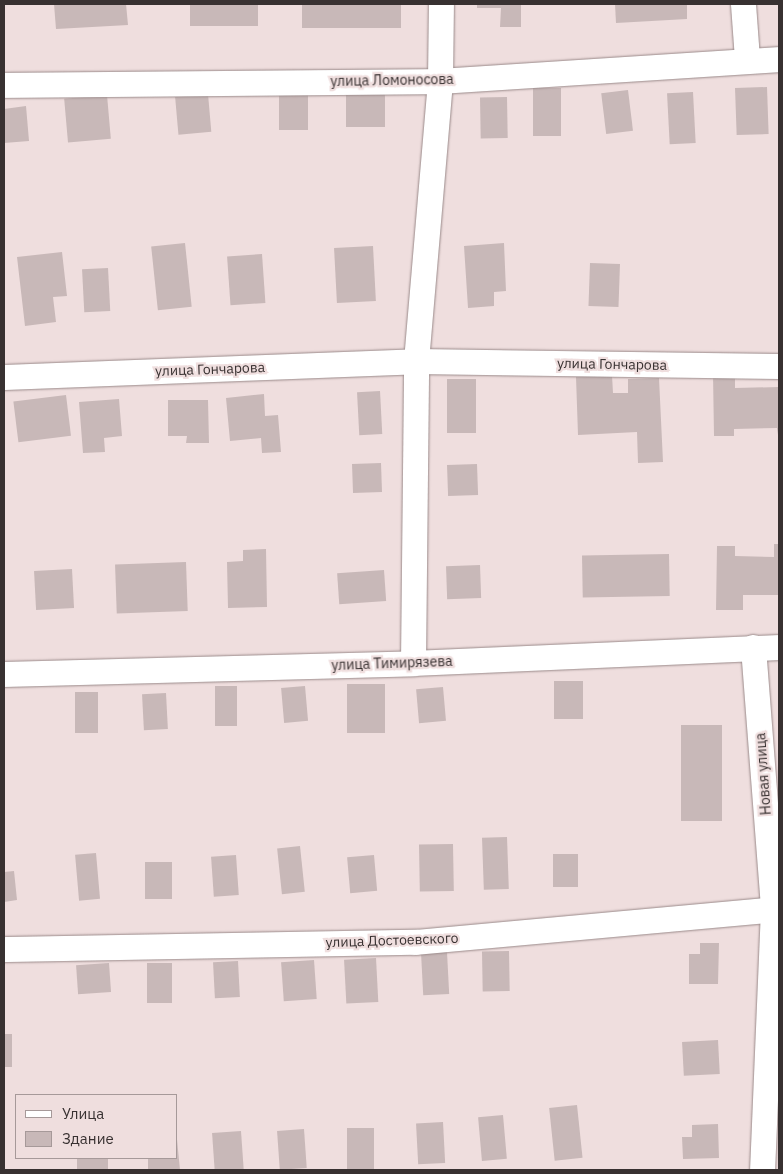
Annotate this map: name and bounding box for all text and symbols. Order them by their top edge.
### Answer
street label: улица Ломоносова [330,71,454,89]
street label: улица Гончарова [557,355,667,373]
street label: улица Гончарова [155,359,265,379]
street label: улица Тимирязева [331,652,453,674]
street label: Новая улица [752,732,774,816]
street label: улица Достоевского [325,929,459,951]
legend [15,1094,178,1159]
text: Улица [62,1104,104,1123]
text: Здание [62,1129,114,1148]

